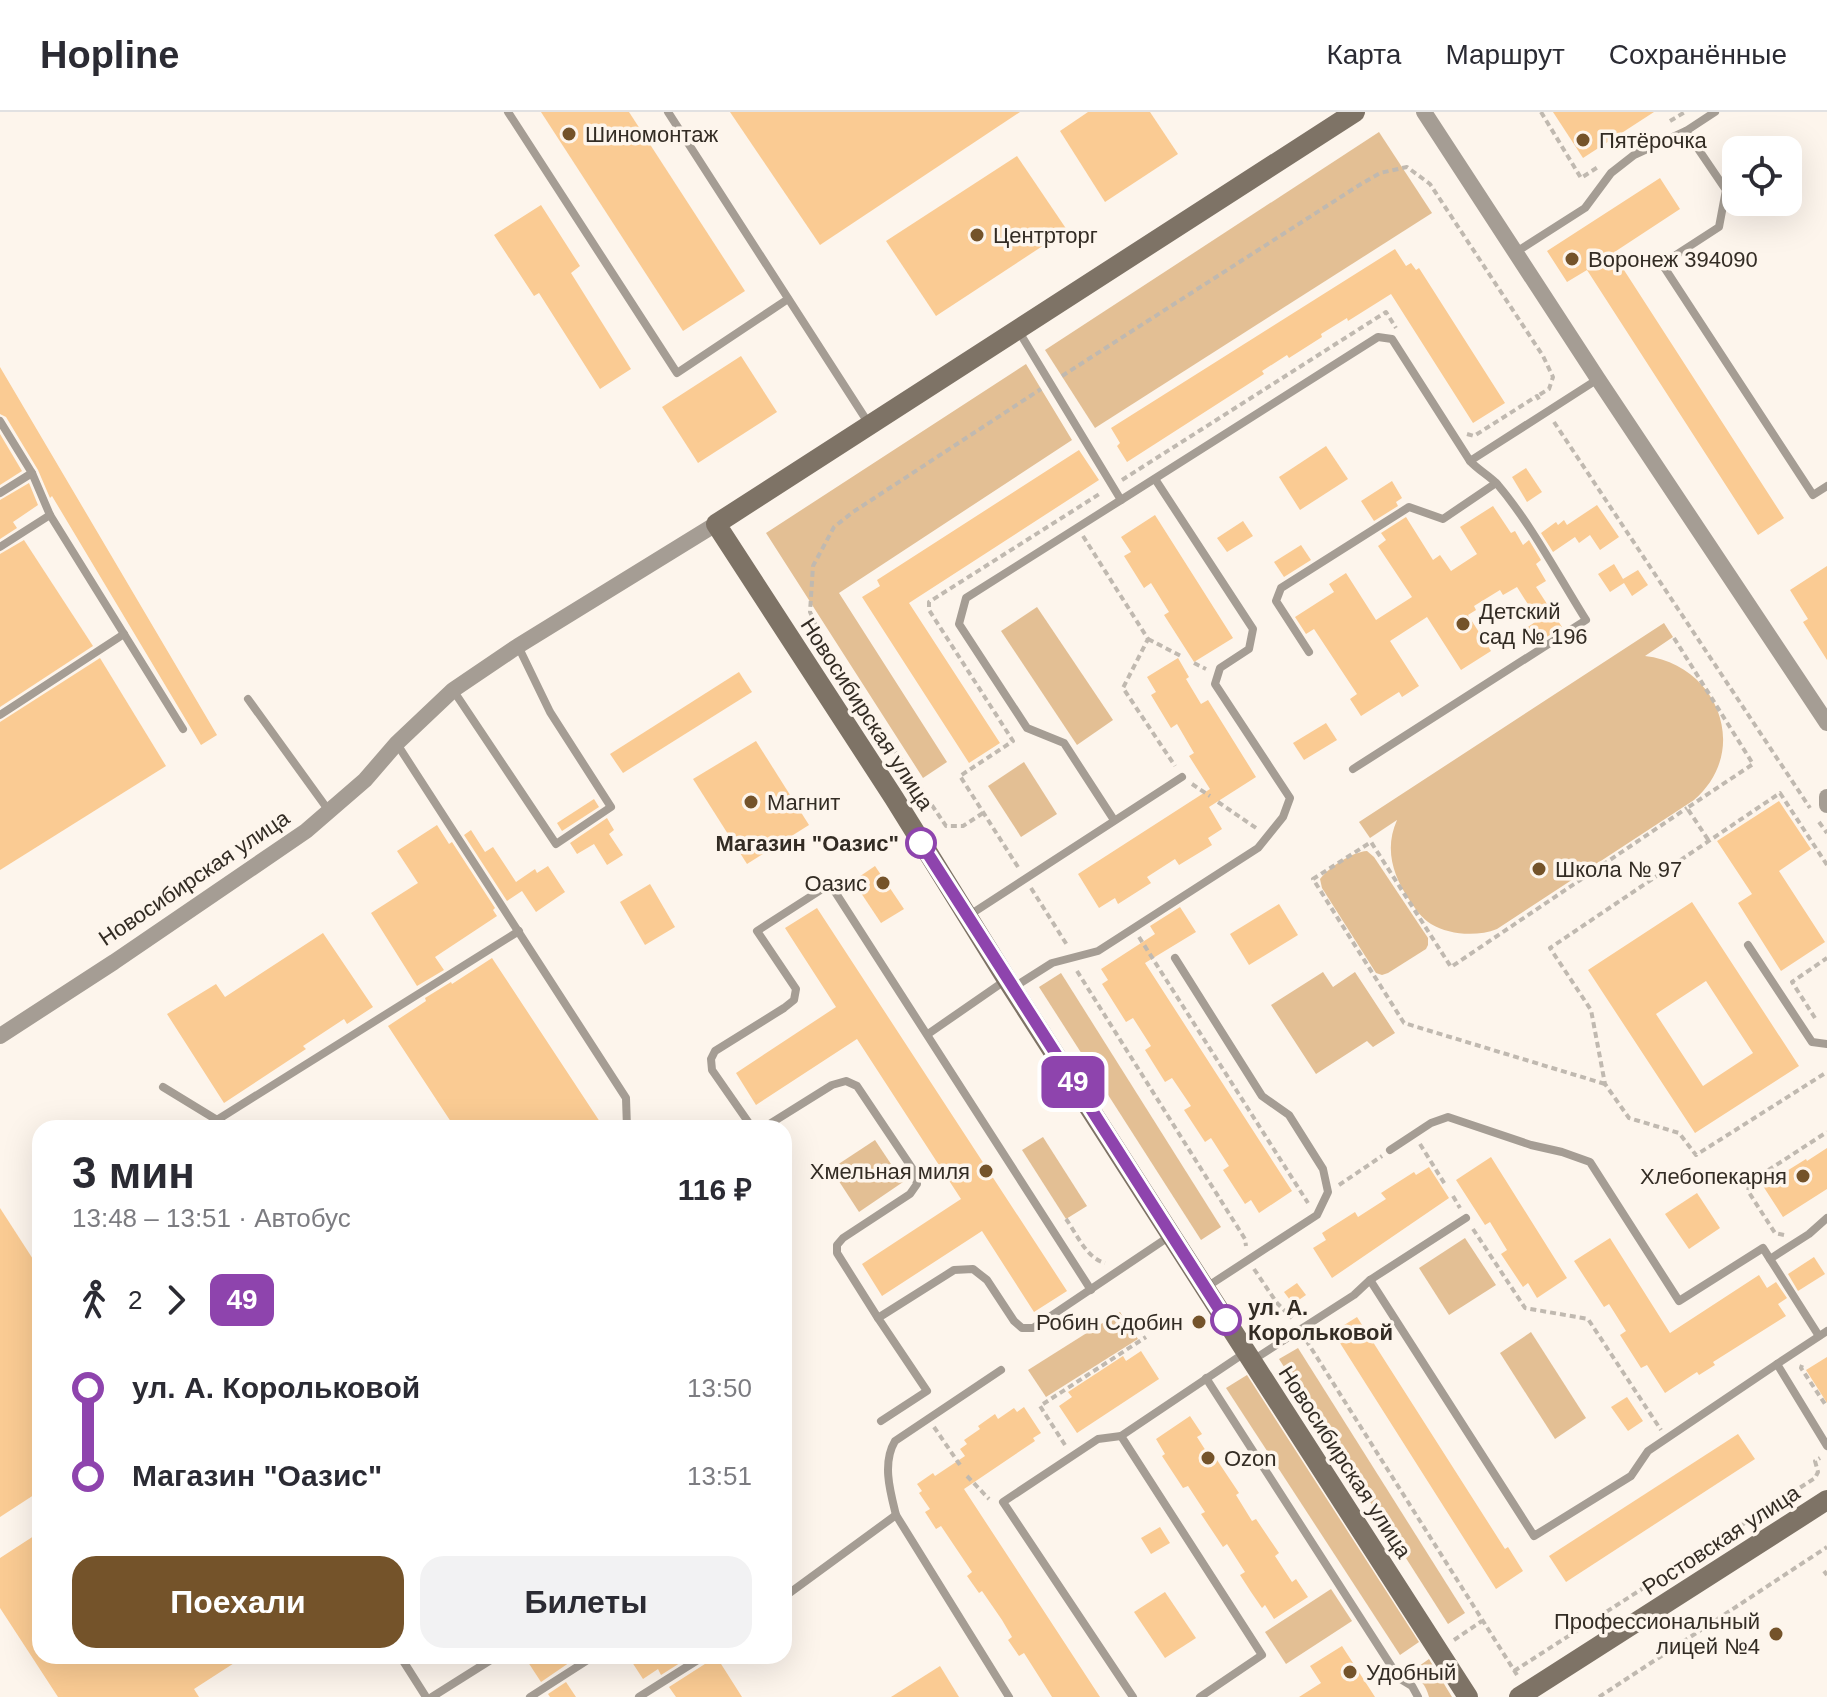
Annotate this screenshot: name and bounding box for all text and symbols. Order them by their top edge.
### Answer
text: Hopline [40,34,179,76]
text: Карта [1326,39,1401,70]
text: Маршрут [1445,39,1565,70]
text: Сохранённые [1609,39,1787,70]
place label: Шиномонтаж [585,122,718,147]
marker: Шиномонтаж [560,125,578,143]
place label: Пятёрочка [1599,128,1708,153]
marker: Пятёрочка [1574,131,1592,149]
map controls [1722,136,1802,216]
button: locate [1722,136,1802,216]
place label: Центрторг [993,223,1098,248]
marker: Центрторг [968,226,986,244]
place label: Воронеж 394090 [1588,247,1758,272]
marker: Воронеж 394090 [1563,250,1581,268]
place label: Детский сад № 196 [1479,599,1588,649]
street label: Новосибирская улица [796,613,939,815]
marker: Детский сад № 196 [1454,615,1472,633]
place label: Магнит [767,790,840,815]
marker: Магнит [742,793,760,811]
street label: Новосибирская улица [94,805,295,951]
marker: Магазин "Оазис" [906,828,936,858]
place label: Магазин "Оазис" [715,831,899,856]
place label: Школа № 97 [1555,857,1682,882]
marker: Школа № 97 [1530,860,1548,878]
place label: Оазис [805,871,867,896]
marker: Оазис [874,874,892,892]
line badge: 49 [1037,1056,1109,1108]
text: 49 [1057,1066,1089,1097]
text: 3 мин [72,1148,195,1197]
place label: Хмельная миля [810,1159,970,1184]
marker: Хмельная миля [977,1162,995,1180]
place label: Хлебопекарня [1640,1164,1787,1189]
marker: Хлебопекарня [1794,1167,1812,1185]
text: 116 ₽ [678,1173,752,1206]
text: 13:48 – 13:51 · Автобус [72,1203,351,1233]
icon: walk [72,1278,116,1322]
icon: forward [154,1278,198,1322]
text: 49 [226,1284,258,1315]
text: 2 [128,1285,142,1315]
place label: ул. А. Корольковой [1248,1295,1393,1345]
marker: ул. А. Корольковой [1211,1305,1241,1335]
place label: Робин Сдобин [1036,1310,1183,1335]
marker: Робин Сдобин [1190,1313,1208,1331]
street label: Новосибирская улица [1274,1361,1417,1563]
text: ул. А. Корольковой [132,1371,420,1404]
text: 13:50 [687,1373,752,1403]
place label: Ozon [1224,1446,1277,1471]
marker: Ozon [1199,1449,1217,1467]
text: Магазин "Оазис" [132,1459,382,1492]
text: 13:51 [687,1461,752,1491]
street label: Ростовская улица [1638,1479,1805,1600]
button: Поехали [72,1556,404,1648]
button: Билеты [420,1556,752,1648]
place label: Профессиональный лицей №4 [1554,1609,1760,1659]
marker: Профессиональный лицей №4 [1767,1625,1785,1643]
place label: Удобный [1366,1660,1456,1685]
marker: Удобный [1341,1663,1359,1681]

